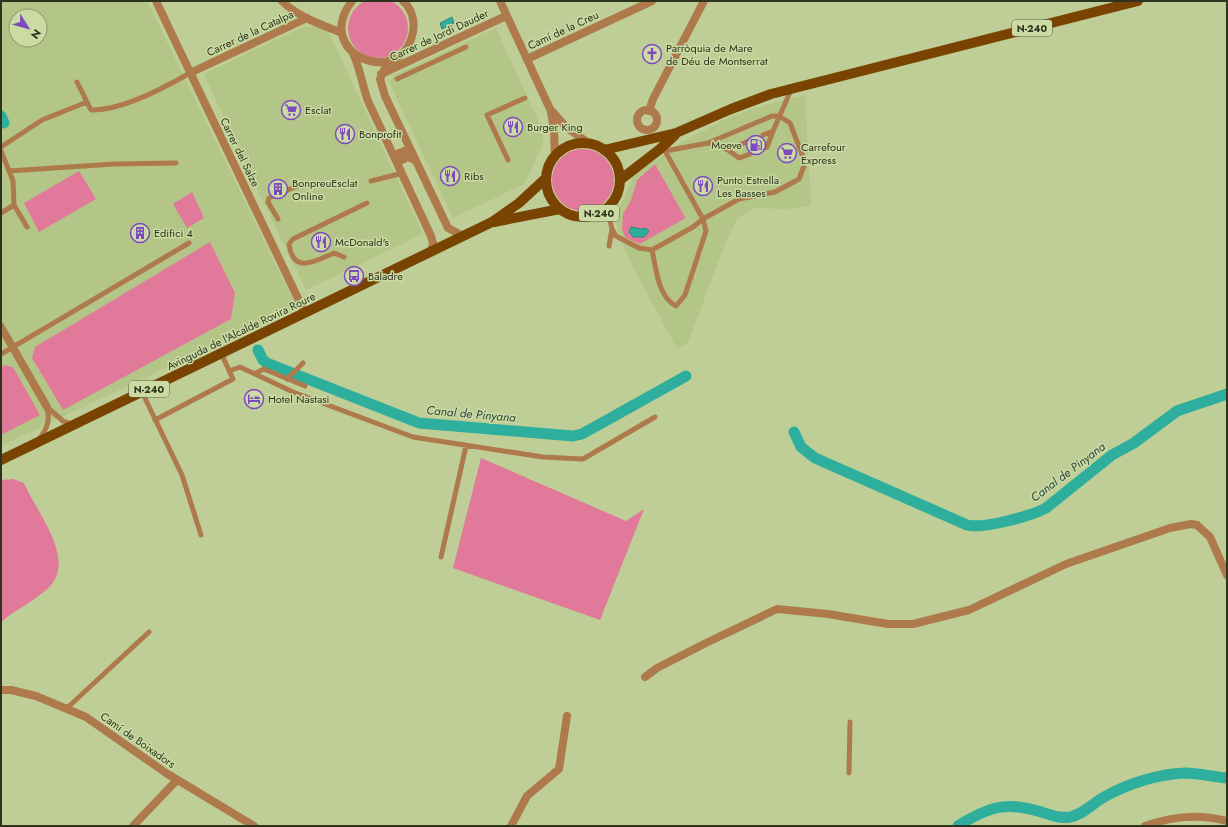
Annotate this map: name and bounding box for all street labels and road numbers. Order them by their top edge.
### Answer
street label: Carrer de Jordi Dauder [387,5,491,65]
street label: Carrer de la Catalpa [204,6,296,60]
street label: Camí de la Creu [525,7,601,53]
road number: N-240 [1012,20,1052,36]
street label: Carrer del Salze [216,115,264,190]
road number: N-240 [579,205,619,221]
street label: Avinguda de l'Alcalde Rovira Roure [164,288,318,374]
road number: N-240 [129,381,169,397]
street label: Camí de Boixadors [97,708,179,772]

